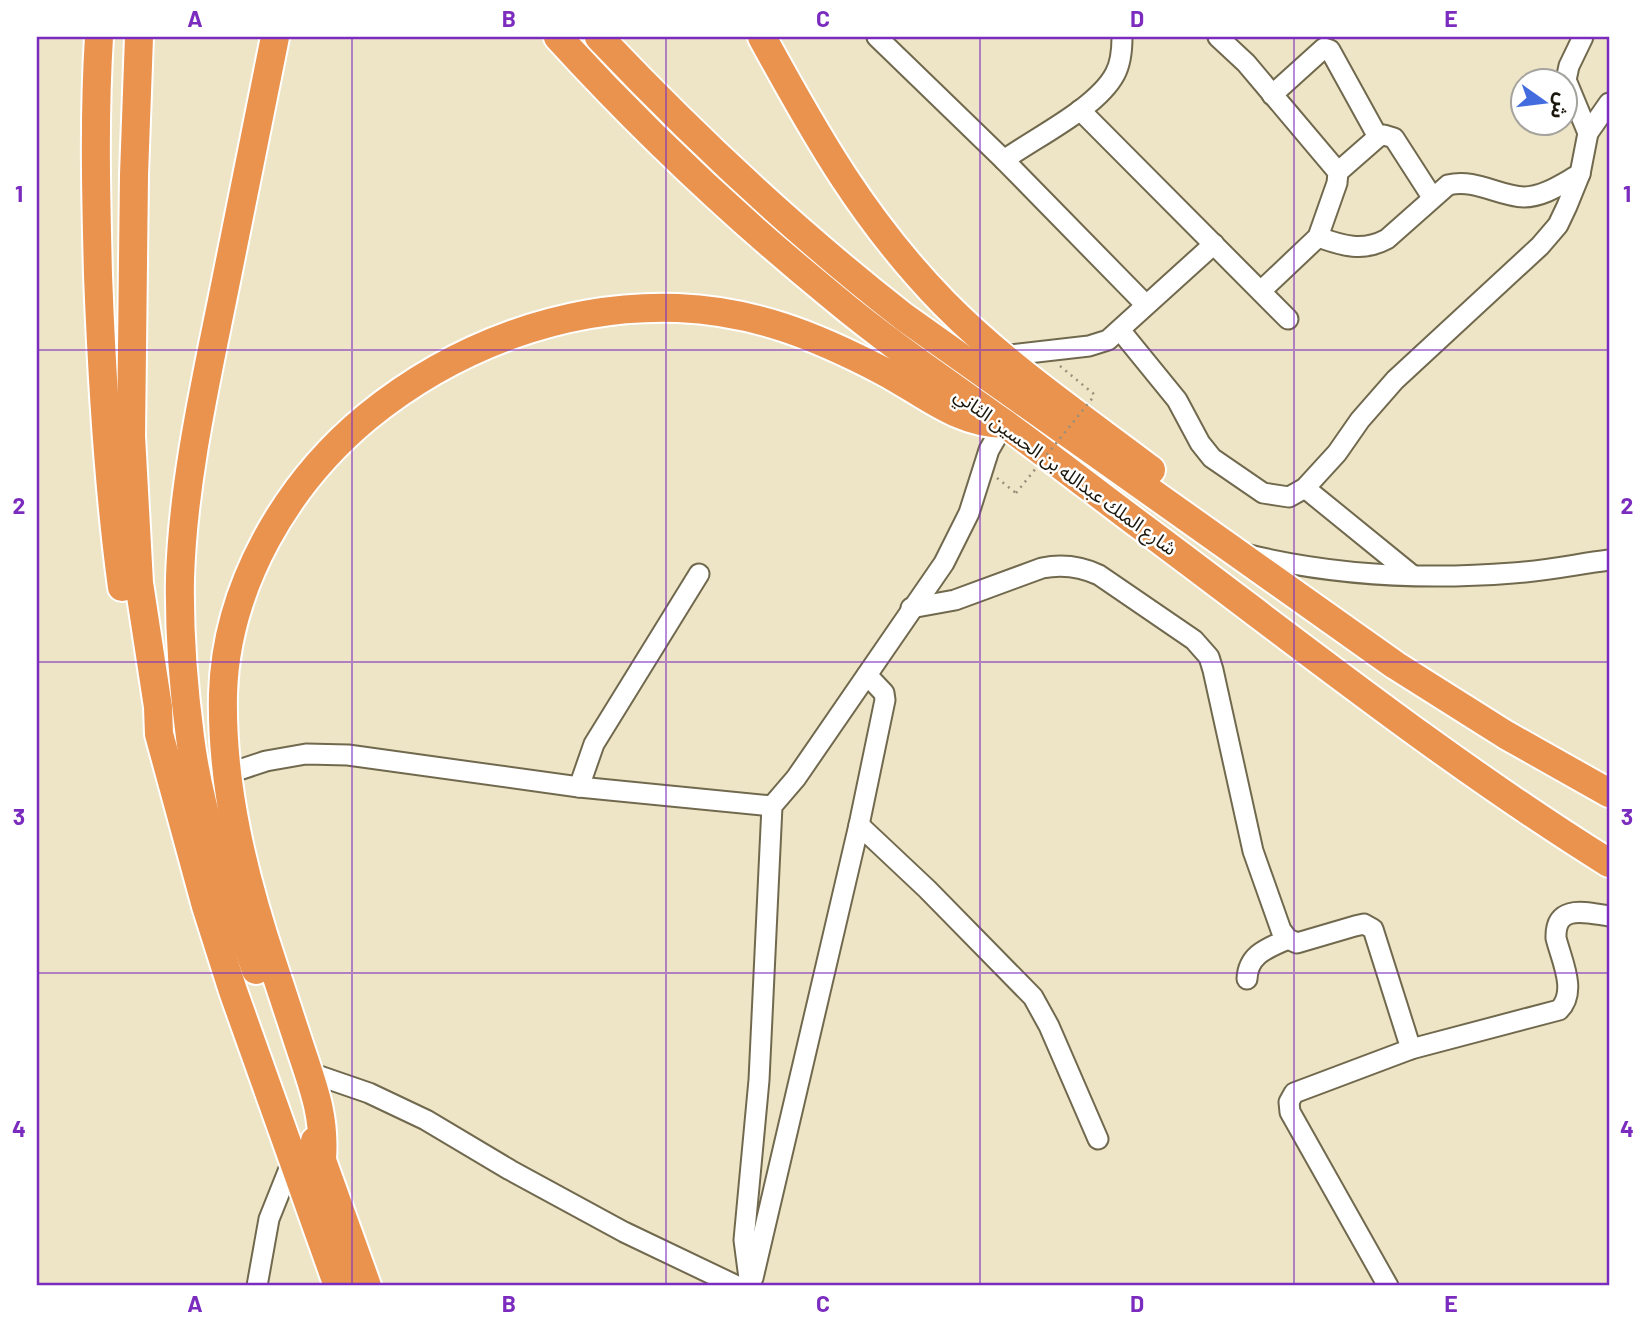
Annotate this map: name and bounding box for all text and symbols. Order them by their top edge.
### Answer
text: A [187,4,203,32]
text: B [502,4,516,32]
text: C [816,4,830,32]
text: D [1130,4,1144,32]
text: E [1444,4,1458,32]
north arrow [1510,66,1580,136]
text: ش [1547,91,1575,122]
text: 1 [15,179,23,207]
text: 1 [1623,179,1631,207]
street label: شارع الملك عبدالله بن الحسين الثاني [948,383,1182,563]
text: 2 [13,491,25,519]
text: 2 [1621,491,1633,519]
text: 3 [13,802,25,830]
text: 3 [1621,802,1633,830]
text: 4 [12,1114,26,1142]
text: 4 [1620,1114,1634,1142]
text: A [187,1289,203,1317]
text: B [502,1289,516,1317]
text: C [816,1289,830,1317]
text: D [1130,1289,1144,1317]
text: E [1444,1289,1458,1317]

